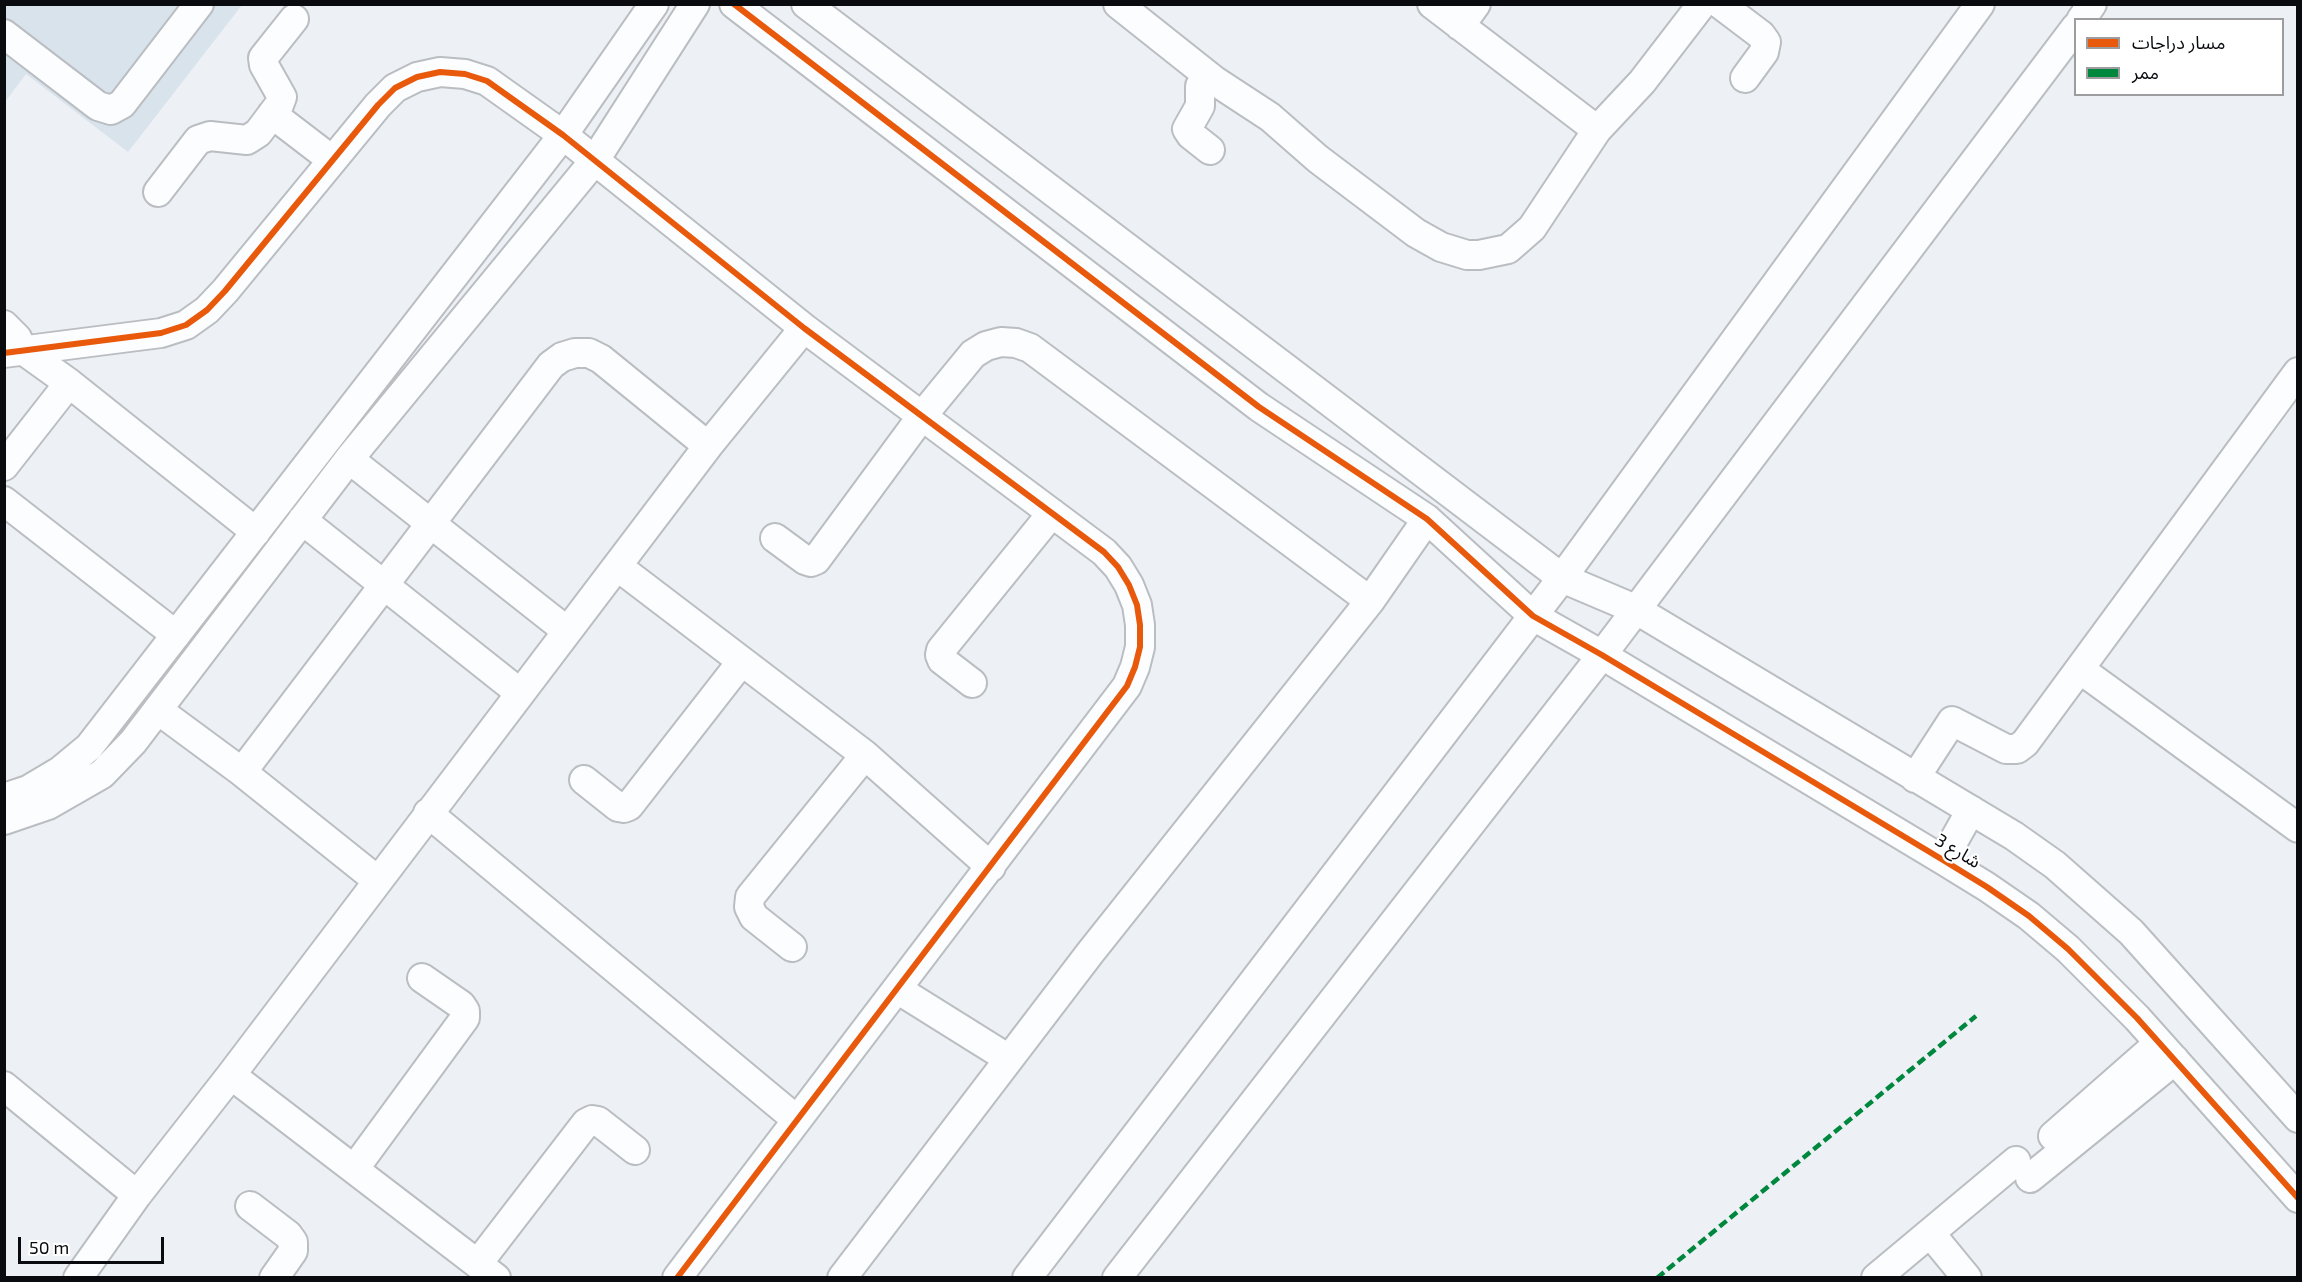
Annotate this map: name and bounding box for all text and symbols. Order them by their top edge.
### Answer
legend [2074,18,2284,96]
text: مسار دراجات [2132,31,2225,53]
text: ممر [2132,61,2159,83]
street label: شارع 3 [1931,829,1985,873]
scale bar [21,1225,166,1263]
text: 50 m [29,1236,69,1258]

